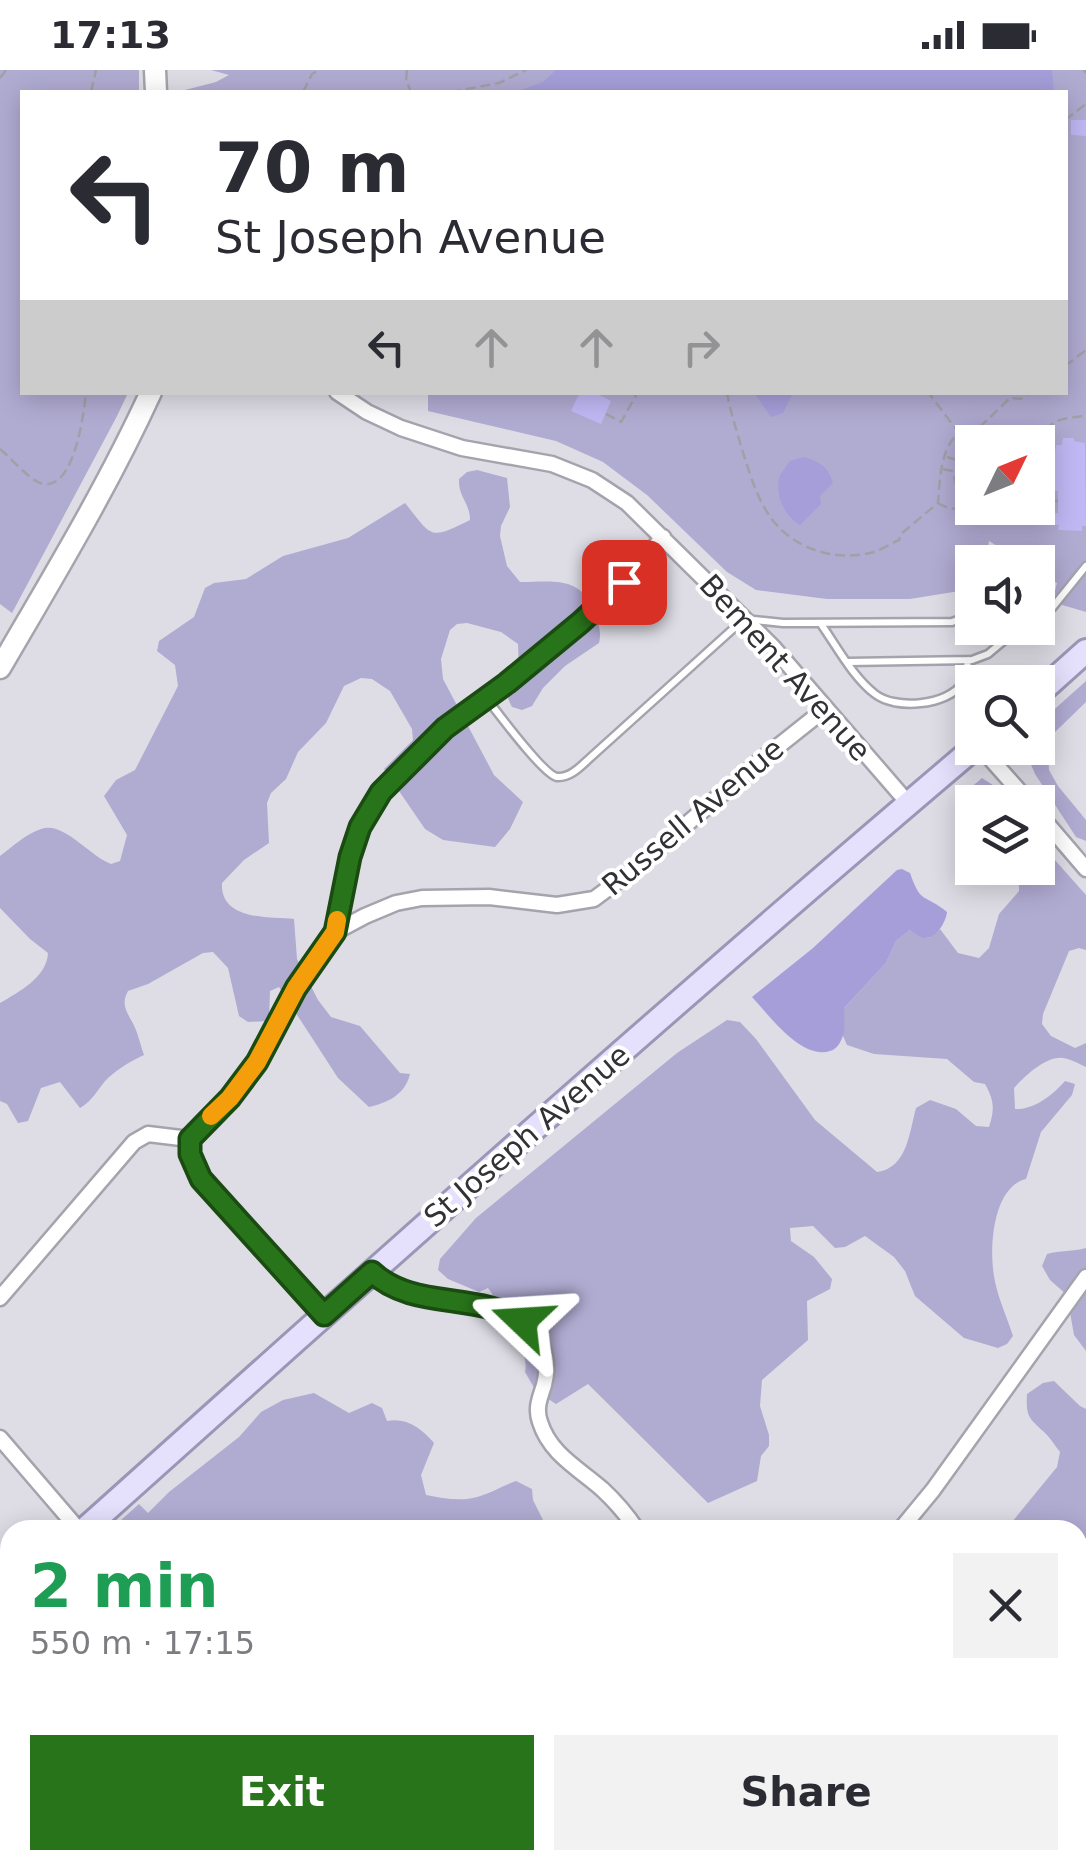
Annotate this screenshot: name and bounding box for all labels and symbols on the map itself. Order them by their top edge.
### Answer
north arrow [955,425,1055,525]
pin [582,540,667,625]
street label: Bement Avenue [693,567,878,768]
street label: Russell Avenue [595,731,790,903]
street label: St Joseph Avenue [417,1037,637,1234]
position arrow [470,1269,574,1373]

